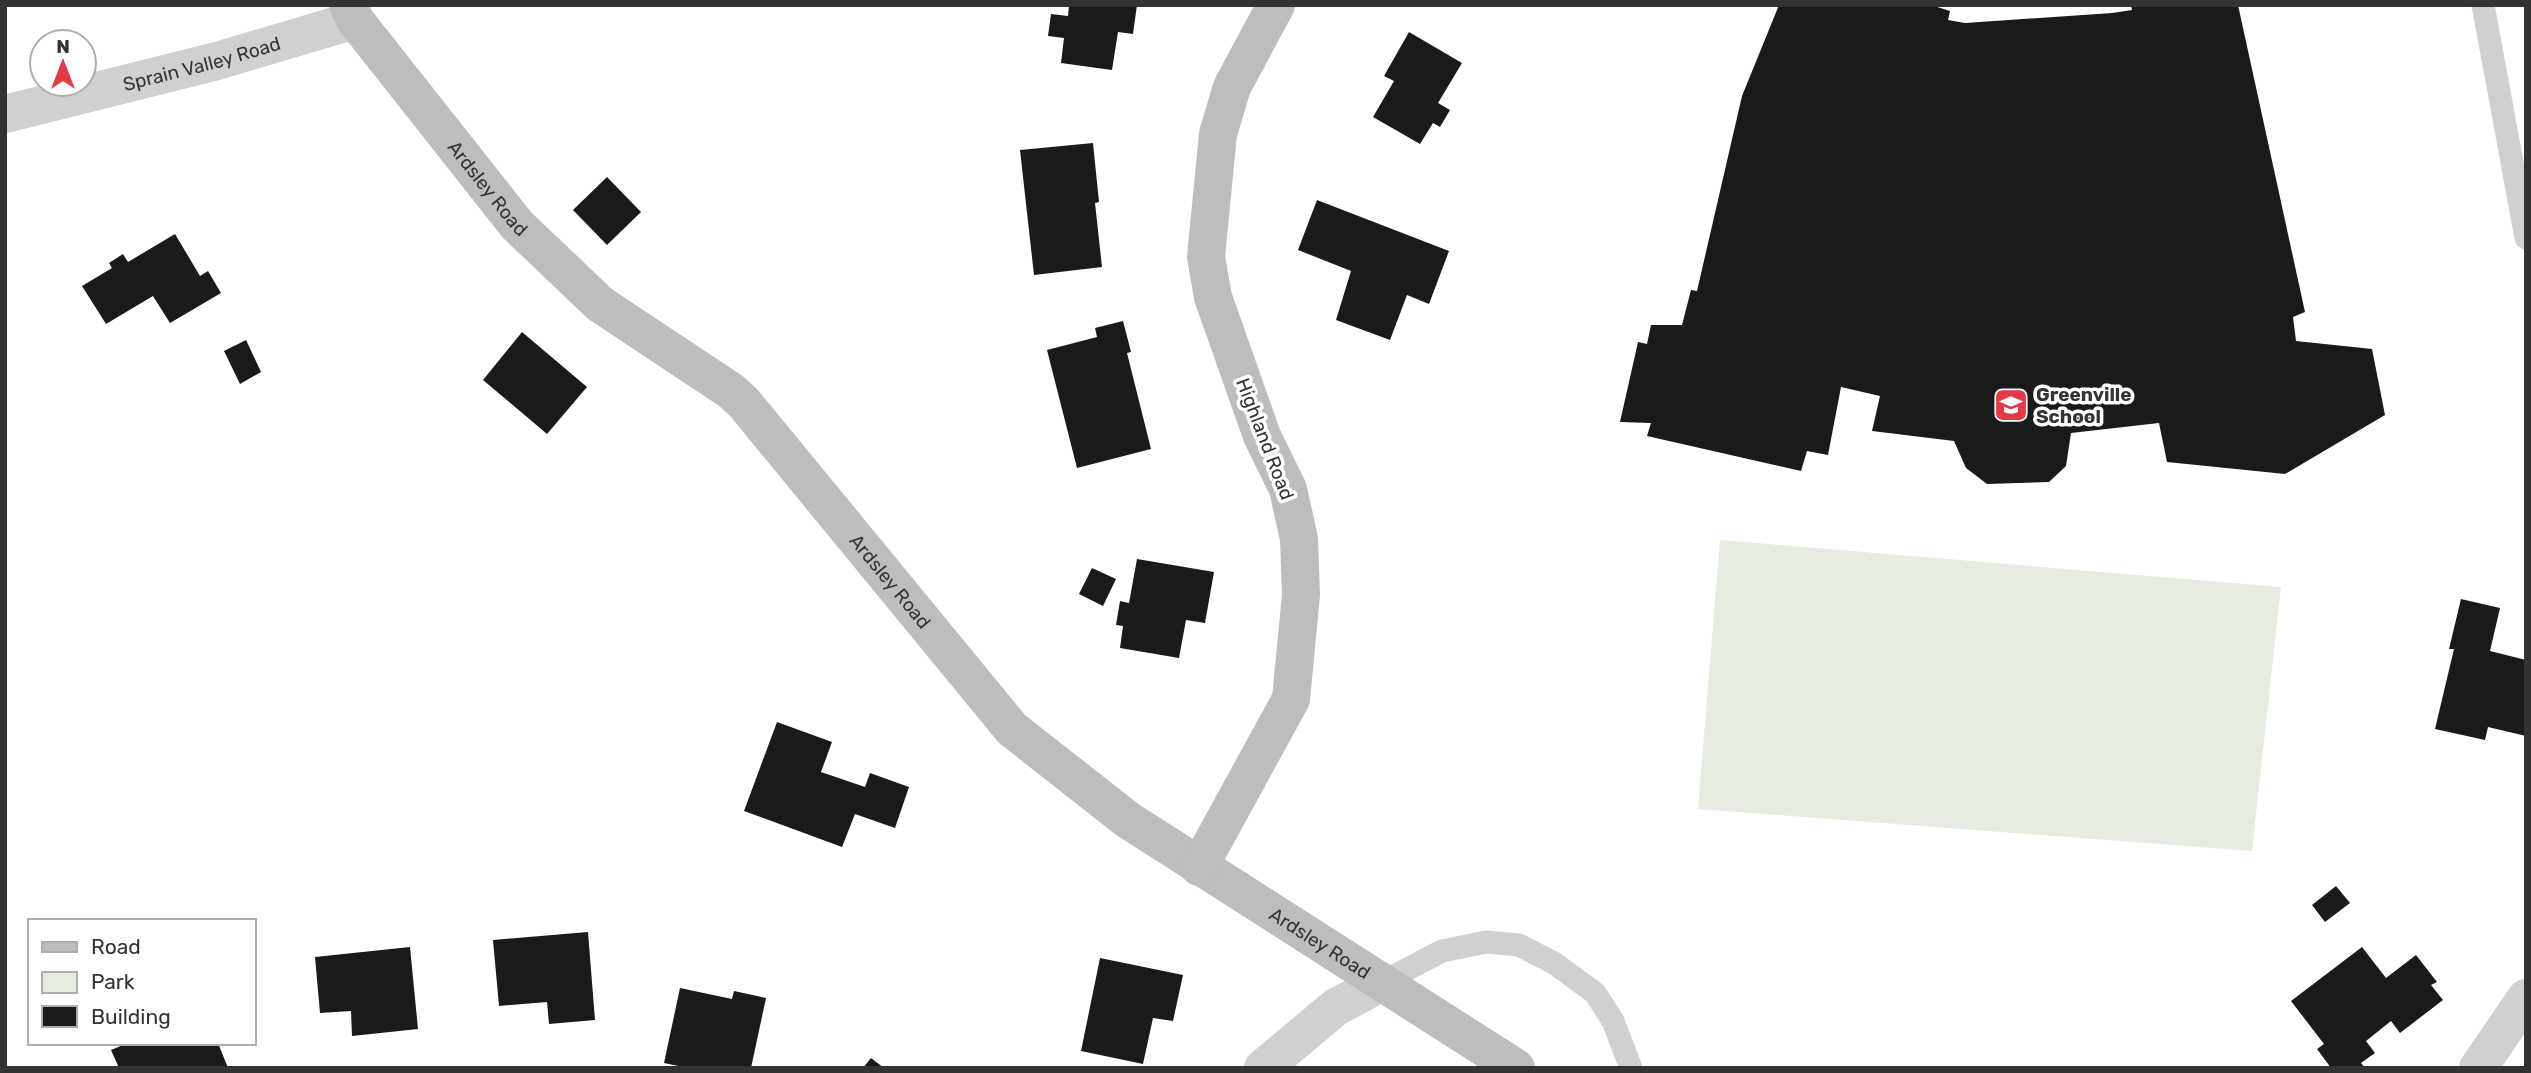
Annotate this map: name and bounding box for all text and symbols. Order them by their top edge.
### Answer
north arrow [28,28,98,98]
street label: Sprain Valley Road [121,31,283,96]
text: N [56,35,70,58]
street label: Ardsley Road [443,136,533,241]
street label: Highland Road [1231,375,1299,503]
place label: Greenville School [2036,383,2132,428]
school or university icon: Greenville School [1992,386,2030,424]
street label: Ardsley Road [845,529,936,633]
street label: Ardsley Road [1265,902,1375,984]
legend [28,919,256,1045]
text: Road [91,934,141,959]
text: Park [91,969,135,994]
text: Building [91,1004,171,1029]

